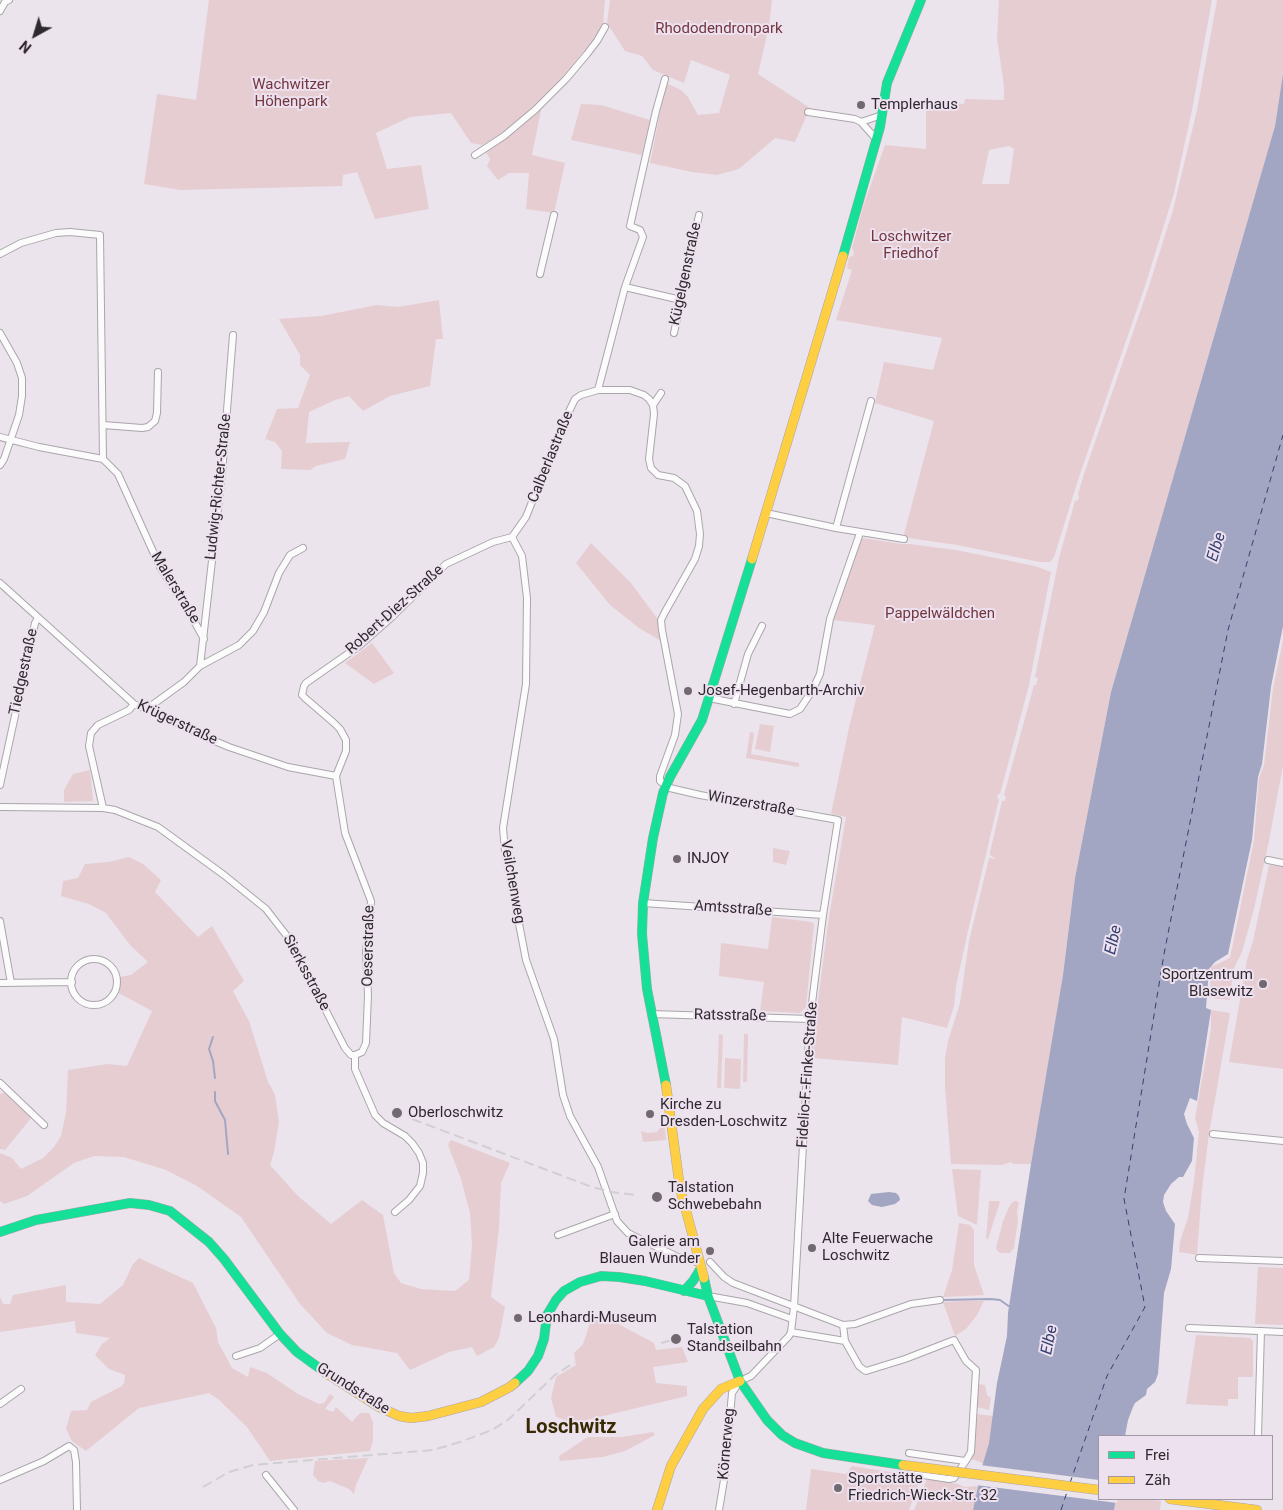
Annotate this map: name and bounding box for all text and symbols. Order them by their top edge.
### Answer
north arrow [10,10,60,60]
park label: Rhododendronpark [655,20,783,38]
text: N [17,37,34,56]
park label: Wachwitzer Höhenpark [252,76,330,111]
place label: Templerhaus [871,96,958,114]
marker: Templerhaus [855,99,867,111]
street label: Kügelgenstraße [666,221,706,327]
park label: Loschwitzer Friedhof [871,228,951,263]
street label: Calberlastraße [524,409,578,505]
street label: Ludwig-Richter-Straße [202,413,236,561]
water label: Elbe [1204,530,1230,564]
street label: Malerstraße [147,549,203,627]
street label: Robert-Diez-Straße [342,561,448,659]
park label: Pappelwäldchen [885,605,995,623]
street label: Tiedgestraße [6,627,42,717]
place label: Josef-Hegenbarth-Archiv [698,682,864,700]
marker: Josef-Hegenbarth-Archiv [682,685,694,697]
street label: Krügerstraße [134,697,220,749]
street label: Winzerstraße [706,787,796,821]
street label: Veilchenweg [496,839,528,925]
place label: INJOY [687,850,729,868]
marker: INJOY [671,853,683,865]
street label: Amtsstraße [693,897,773,921]
street label: Oeserstraße [359,905,379,987]
water label: Elbe [1102,924,1126,956]
street label: Sierksstraße [278,932,334,1014]
place label: Sportzentrum Blasewitz [1162,966,1253,1001]
marker: Sportzentrum Blasewitz [1257,978,1269,990]
street label: Fidelio-F.-Finke-Straße [794,1001,822,1149]
street label: Ratsstraße [694,1006,766,1026]
place label: Kirche zu Dresden-Loschwitz [660,1096,787,1131]
place label: Oberloschwitz [408,1104,503,1122]
marker: Oberloschwitz [390,1106,404,1120]
marker: Kirche zu Dresden-Loschwitz [644,1108,656,1120]
place label: Talstation Schwebebahn [668,1179,762,1214]
marker: Talstation Schwebebahn [650,1190,664,1204]
place label: Alte Feuerwache Loschwitz [822,1230,933,1265]
place label: Galerie am Blauen Wunder [599,1233,700,1268]
marker: Alte Feuerwache Loschwitz [806,1242,818,1254]
marker: Galerie am Blauen Wunder [704,1245,716,1257]
place label: Leonhardi-Museum [528,1309,657,1327]
marker: Leonhardi-Museum [512,1312,524,1324]
place label: Talstation Standseilbahn [687,1321,782,1356]
water label: Elbe [1038,1324,1062,1356]
marker: Talstation Standseilbahn [669,1332,683,1346]
street label: Grundstraße [313,1359,393,1419]
street label: Körnerweg [715,1407,739,1481]
district label: Loschwitz [526,1416,616,1440]
legend [1098,1435,1273,1500]
text: Frei [1145,1446,1170,1464]
place label: Sportstätte Friedrich-Wieck-Str. 32 [848,1470,997,1505]
text: Zäh [1145,1471,1170,1489]
marker: Sportstätte Friedrich-Wieck-Str. 32 [832,1482,844,1494]

